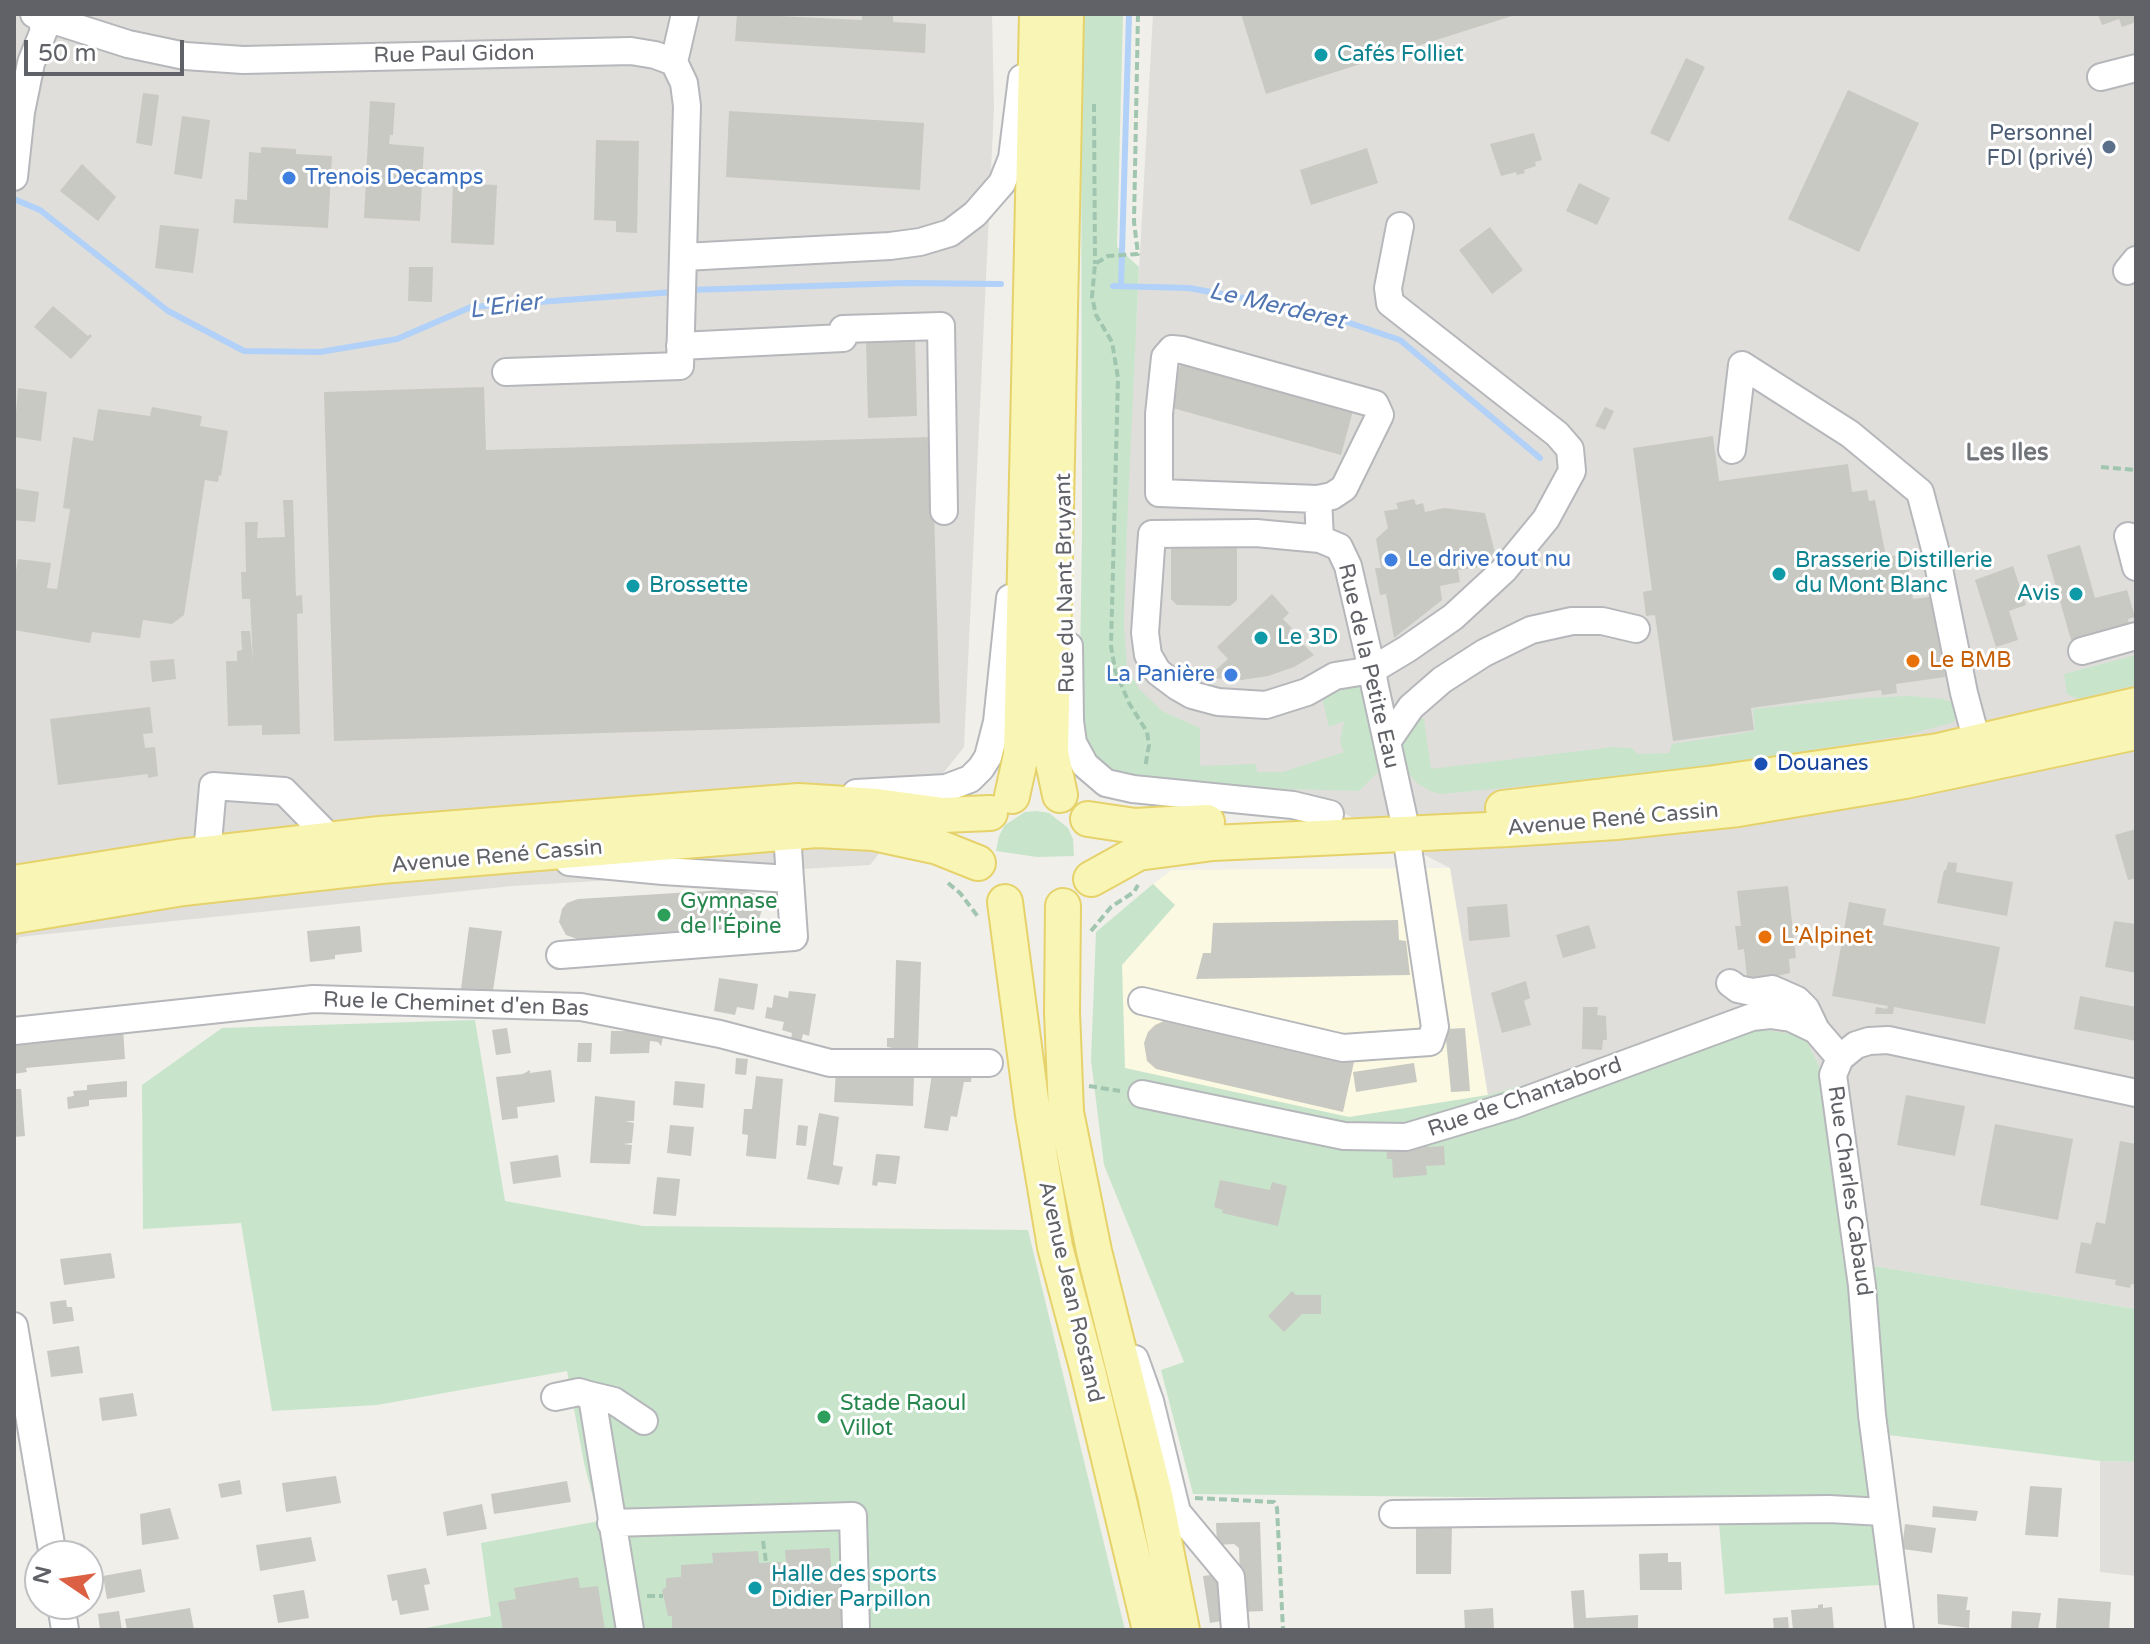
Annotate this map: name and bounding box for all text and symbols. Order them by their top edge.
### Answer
scale bar [28,24,188,74]
text: 50 m [38,39,96,68]
street label: Rue Paul Gidon [373,40,535,70]
place label: Cafés Folliet [1337,42,1464,68]
marker: Cafés Folliet [1312,46,1330,64]
place label: Personnel FDI (privé) [1986,121,2093,172]
marker: Personnel FDI (privé) [2100,138,2118,156]
place label: Trenois Decamps [305,165,483,191]
marker: Trenois Decamps [280,169,298,187]
water label: Le Merderet [1206,277,1348,337]
water label: L'Erier [467,288,543,326]
district label: Les Iles [1966,440,2048,468]
street label: Rue du Nant Bruyant [1051,473,1081,693]
place label: Le drive tout nu [1407,547,1571,573]
place label: Brasserie Distillerie du Mont Blanc [1795,548,1992,600]
marker: Le drive tout nu [1382,551,1400,569]
street label: Rue de la Petite Eau [1332,561,1404,771]
marker: Brasserie Distillerie du Mont Blanc [1770,565,1788,583]
place label: Brossette [649,573,748,599]
marker: Brossette [624,577,642,595]
place label: Avis [2017,581,2060,607]
marker: Avis [2067,585,2085,603]
place label: Le 3D [1277,625,1338,651]
marker: Le 3D [1252,629,1270,647]
place label: Le BMB [1929,648,2012,674]
marker: Le BMB [1904,652,1922,670]
place label: La Panière [1106,662,1215,688]
marker: La Panière [1222,666,1240,684]
place label: Douanes [1777,751,1869,777]
marker: Douanes [1752,755,1770,773]
street label: Avenue René Cassin [1506,798,1720,842]
street label: Avenue René Cassin [390,835,604,879]
place label: Gymnase de l'Épine [680,889,782,940]
marker: Gymnase de l'Épine [655,906,673,924]
place label: L’Alpinet [1781,924,1873,950]
marker: L’Alpinet [1756,928,1774,946]
street label: Rue le Cheminet d'en Bas [323,987,589,1023]
street label: Rue de Chantabord [1425,1052,1625,1144]
street label: Rue Charles Cabaud [1821,1084,1877,1298]
street label: Avenue Jean Rostand [1032,1179,1108,1405]
place label: Stade Raoul Villot [840,1391,966,1442]
marker: Stade Raoul Villot [815,1408,833,1426]
north arrow [24,1540,104,1620]
place label: Halle des sports Didier Parpillon [771,1562,937,1614]
text: N [28,1564,57,1587]
marker: Halle des sports Didier Parpillon [746,1579,764,1597]

